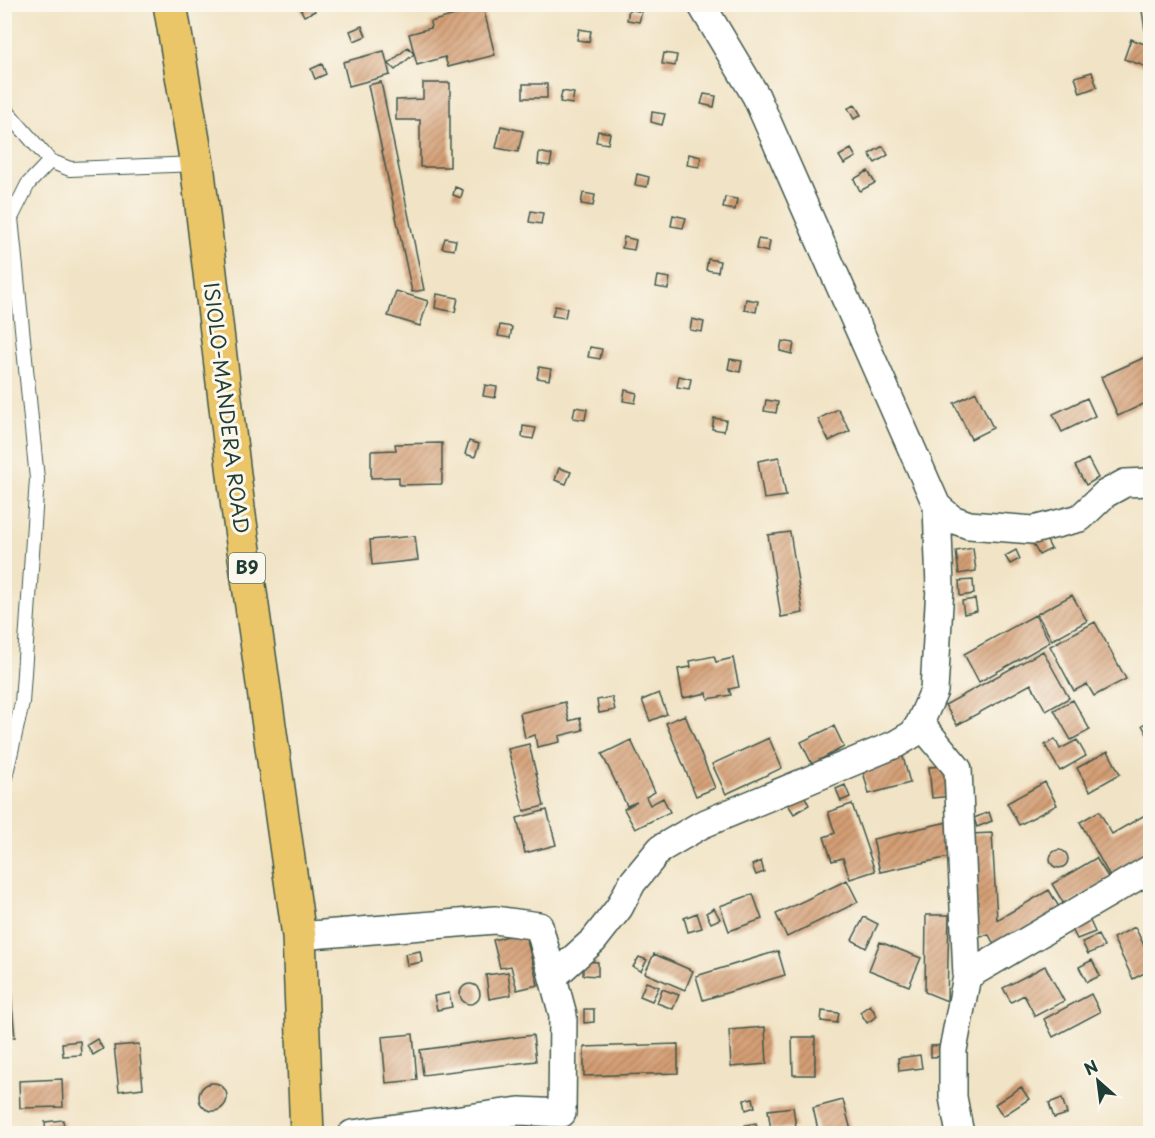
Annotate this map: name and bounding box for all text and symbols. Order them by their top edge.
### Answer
street label: ISIOLO-MANDERA ROAD [197,281,257,535]
road number: B9 [229,553,265,583]
north arrow [1068,1051,1128,1111]
text: N [1079,1053,1102,1080]

